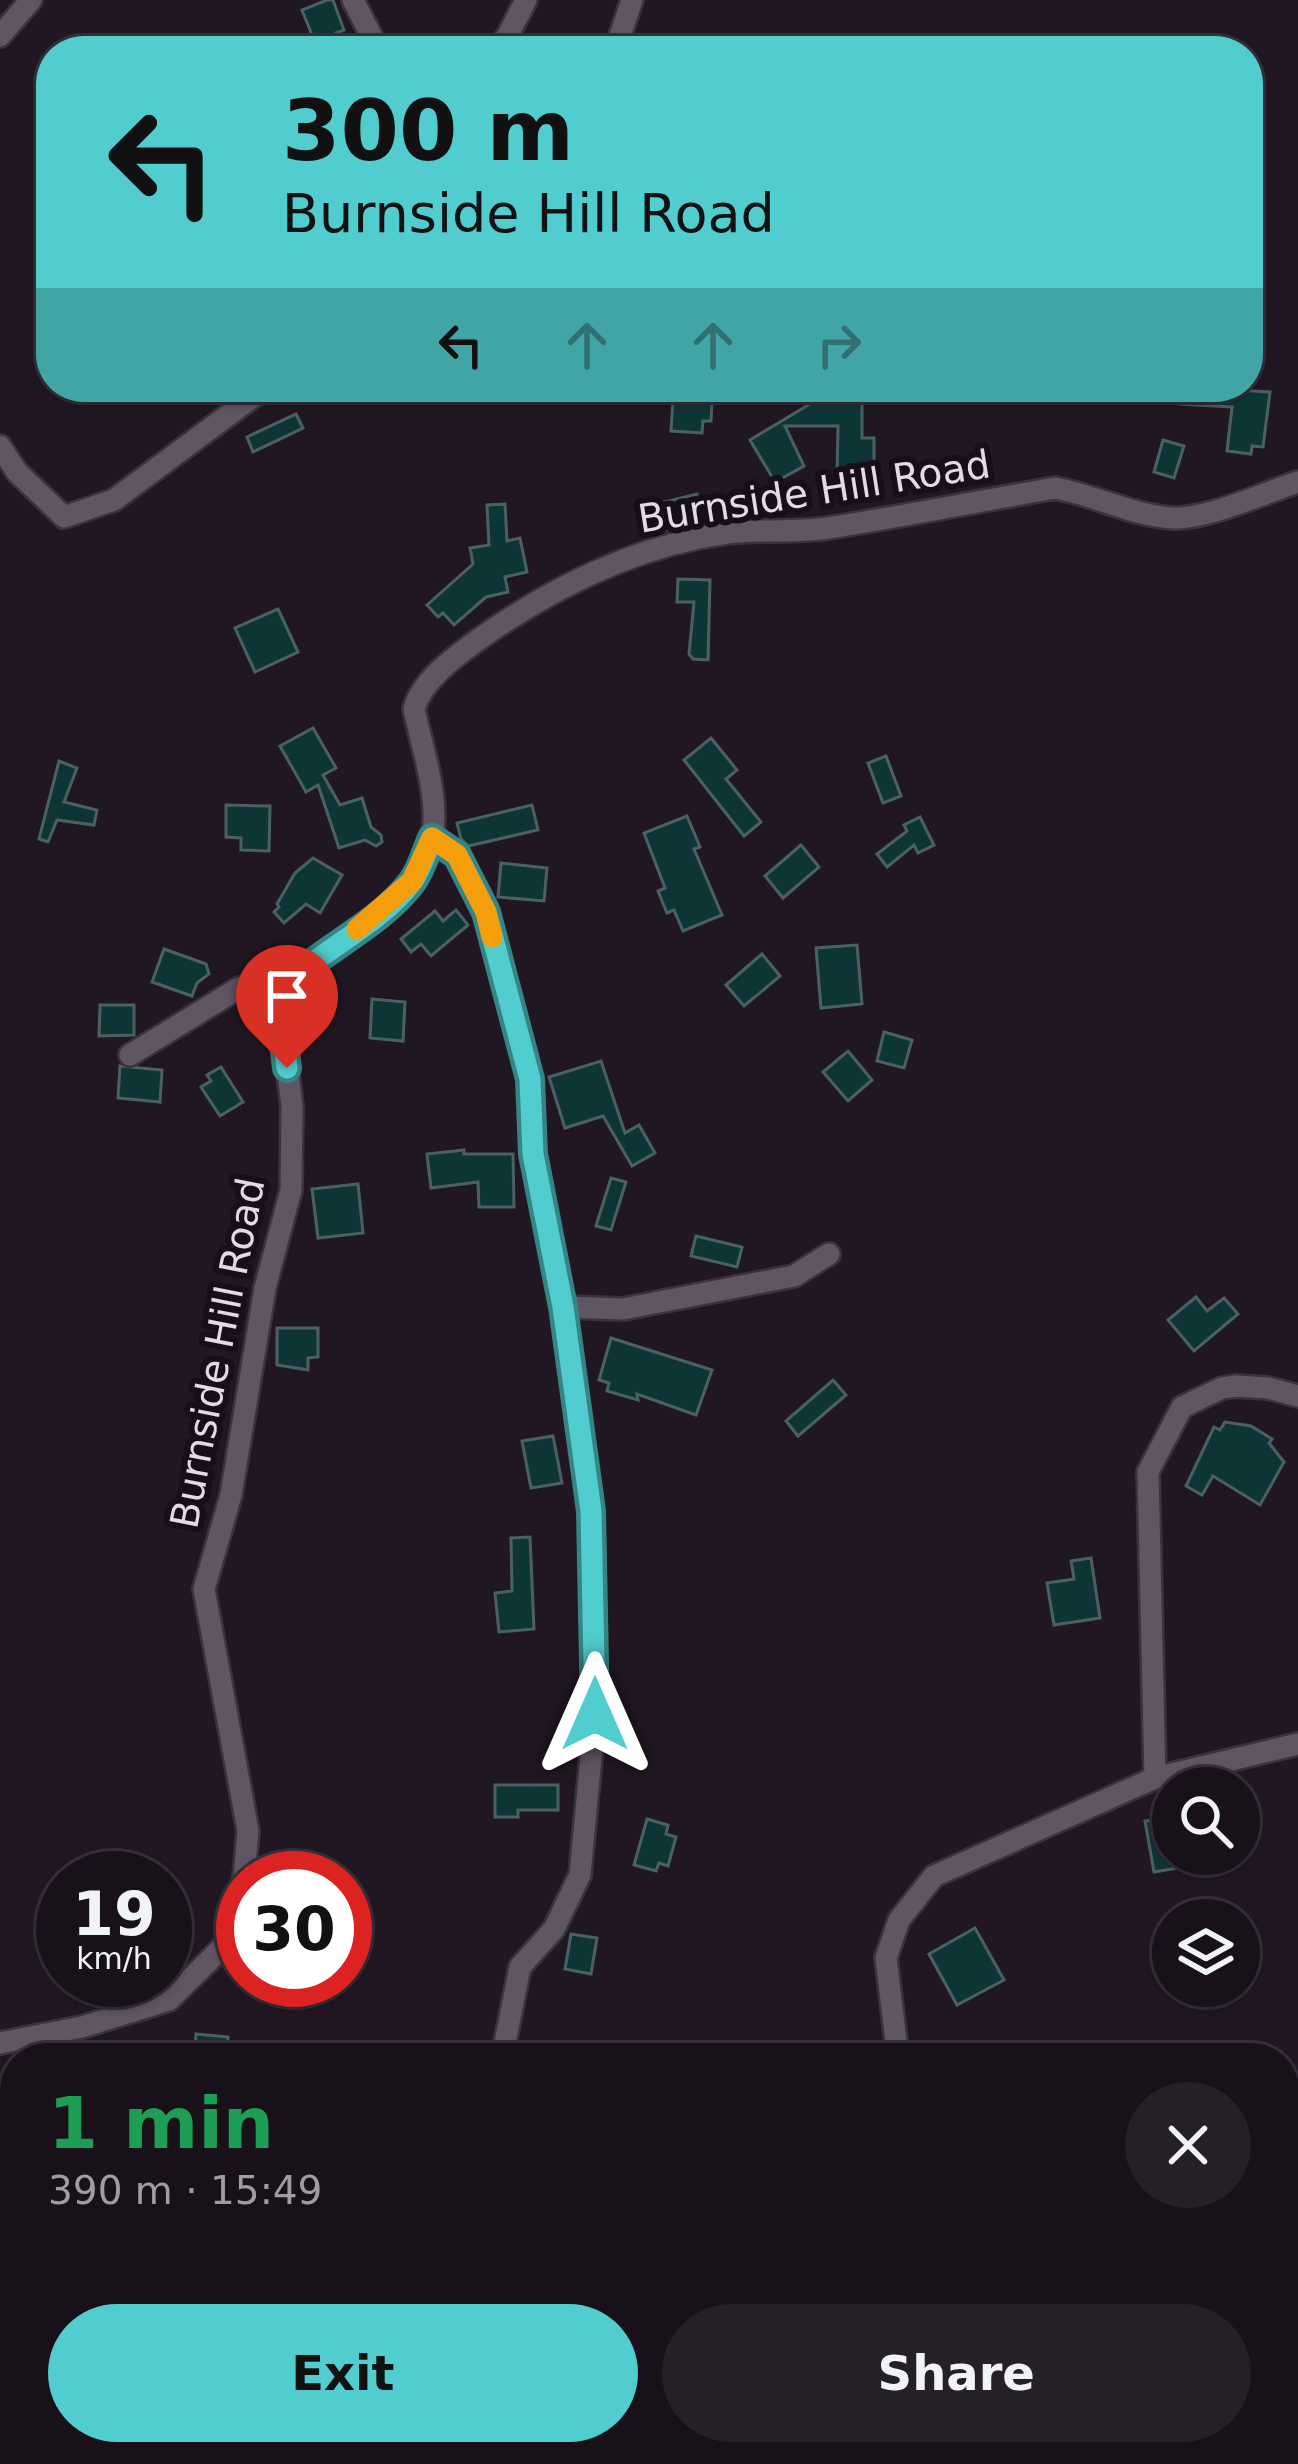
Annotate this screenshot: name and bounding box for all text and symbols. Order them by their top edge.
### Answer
text: 300 m [282,82,574,180]
icon: left [84,84,240,240]
text: Burnside Hill Road [282,182,775,245]
icon: left [428,312,494,378]
icon: ahead [554,312,620,378]
icon: ahead [680,312,746,378]
icon: right [806,312,872,378]
street label: Burnside Hill Road [635,441,993,542]
pin [236,945,338,1068]
icon: arrive [254,963,320,1029]
street label: Burnside Hill Road [161,1174,274,1532]
position arrow [532,1651,658,1777]
map controls [1152,1767,1260,2007]
button: search [1152,1767,1260,1875]
speed limit sign: 30 [216,1851,372,2007]
text: 19 [72,1879,156,1949]
button: layers [1152,1899,1260,2007]
text: km/h [76,1941,152,1976]
text: 1 min [48,2081,274,2165]
button: close [1125,2082,1251,2208]
text: 390 m · 15:49 [48,2168,322,2213]
button: Exit [48,2304,638,2442]
button: Share [662,2304,1251,2442]

